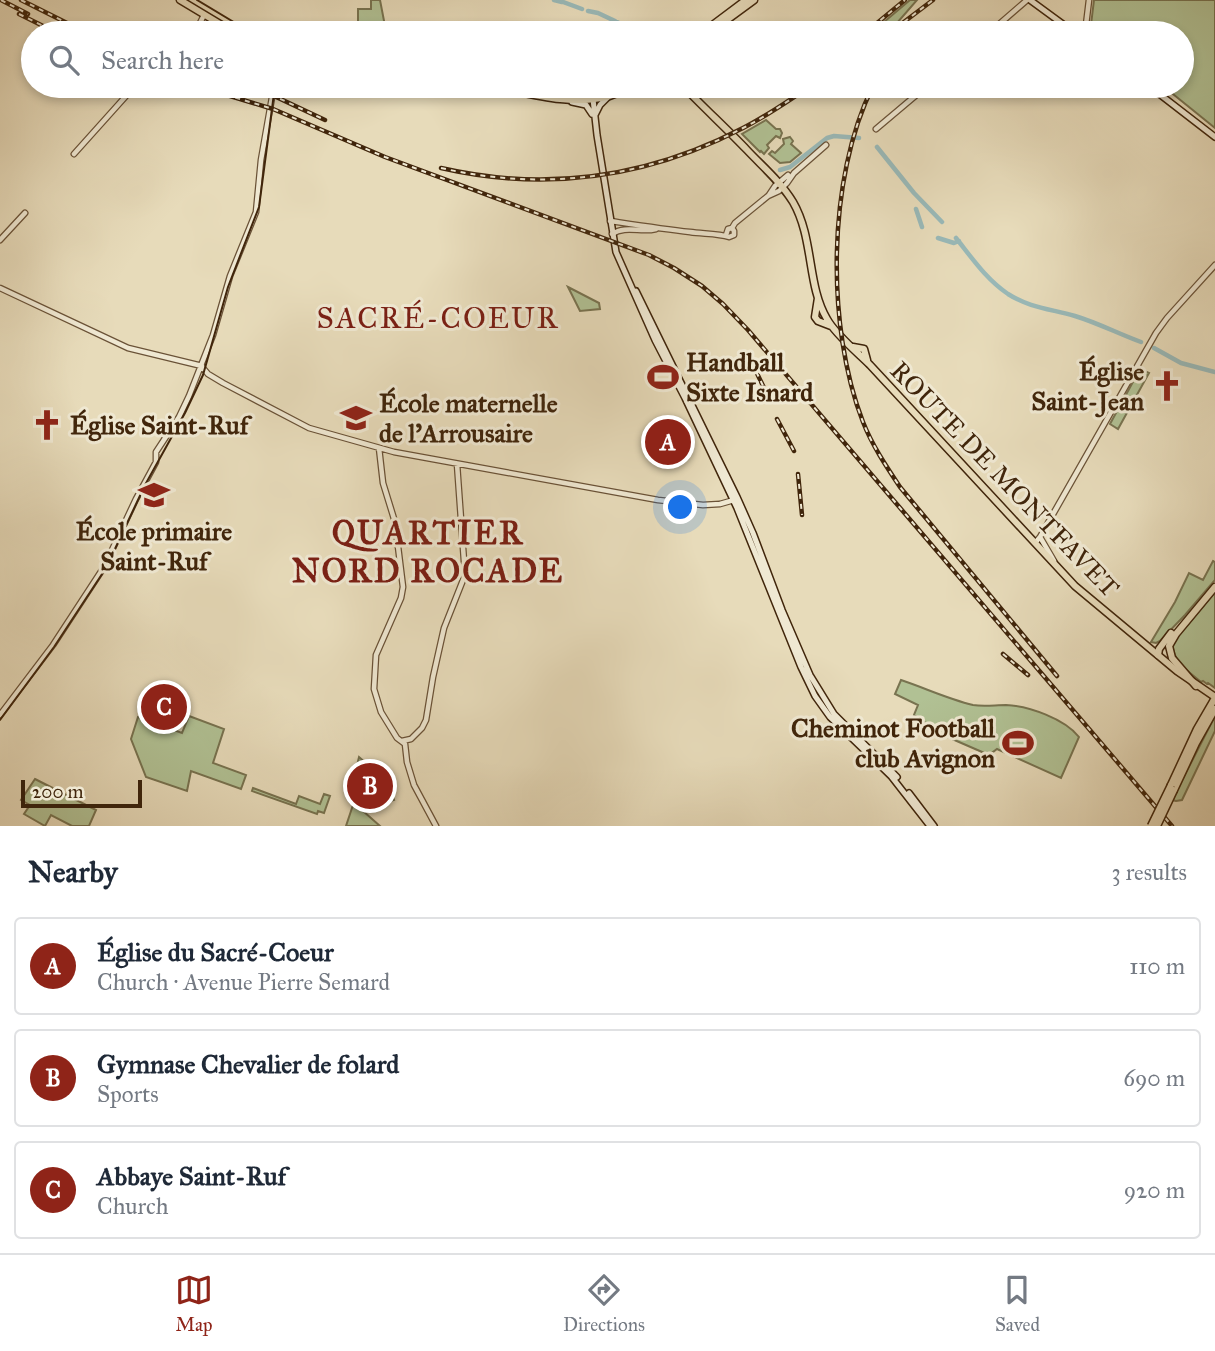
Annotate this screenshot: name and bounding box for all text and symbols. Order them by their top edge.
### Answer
search box [21,21,1194,98]
icon: search [45,41,83,79]
text: Search here [101,44,224,76]
district label: SACRÉ-COEUR [316,299,560,336]
place label: Handball Sixte Isnard [686,346,814,408]
street label: ROUTE DE MONTFAVET [884,354,1126,604]
place label: Église Saint-Jean [1031,355,1144,418]
sports icon: Handball Sixte Isnard [646,360,680,394]
church icon: Église Saint-Jean [1150,369,1184,403]
place label: École maternelle de l'Arrousaire [379,387,558,449]
school or university icon: École maternelle de l'Arrousaire [339,401,373,435]
church icon: Église Saint-Ruf [30,408,64,442]
place label: Église Saint-Ruf [70,409,253,442]
pin: A [645,416,691,468]
school or university icon: École primaire Saint-Ruf [137,478,171,512]
your location [663,490,697,524]
district label: QUARTIER NORD ROCADE [292,513,564,591]
place label: École primaire Saint-Ruf [76,515,232,577]
pin: C [141,681,187,733]
place label: Cheminot Football club Avignon [791,712,996,775]
sports icon: Cheminot Football club Avignon [1001,726,1035,760]
pin: B [347,760,393,812]
scale bar [21,777,142,809]
text: 200 m [32,780,84,803]
text: Nearby [28,854,118,890]
text: 3 results [1111,858,1187,886]
text: Église du Sacré-Coeur [97,936,334,968]
text: A [45,952,61,980]
text: 110 m [1129,952,1185,980]
text: Church · Avenue Pierre Semard [97,968,390,996]
text: Gymnase Chevalier de folard [97,1048,399,1080]
text: B [45,1064,61,1092]
text: 690 m [1123,1064,1185,1092]
text: Sports [97,1080,159,1108]
text: Abbaye Saint-Ruf [97,1160,286,1192]
text: C [45,1176,61,1204]
text: 920 m [1124,1176,1185,1204]
text: Church [97,1192,169,1220]
tab: Map [175,1271,213,1336]
tab: Directions [563,1271,645,1336]
tab: Saved [995,1271,1040,1336]

